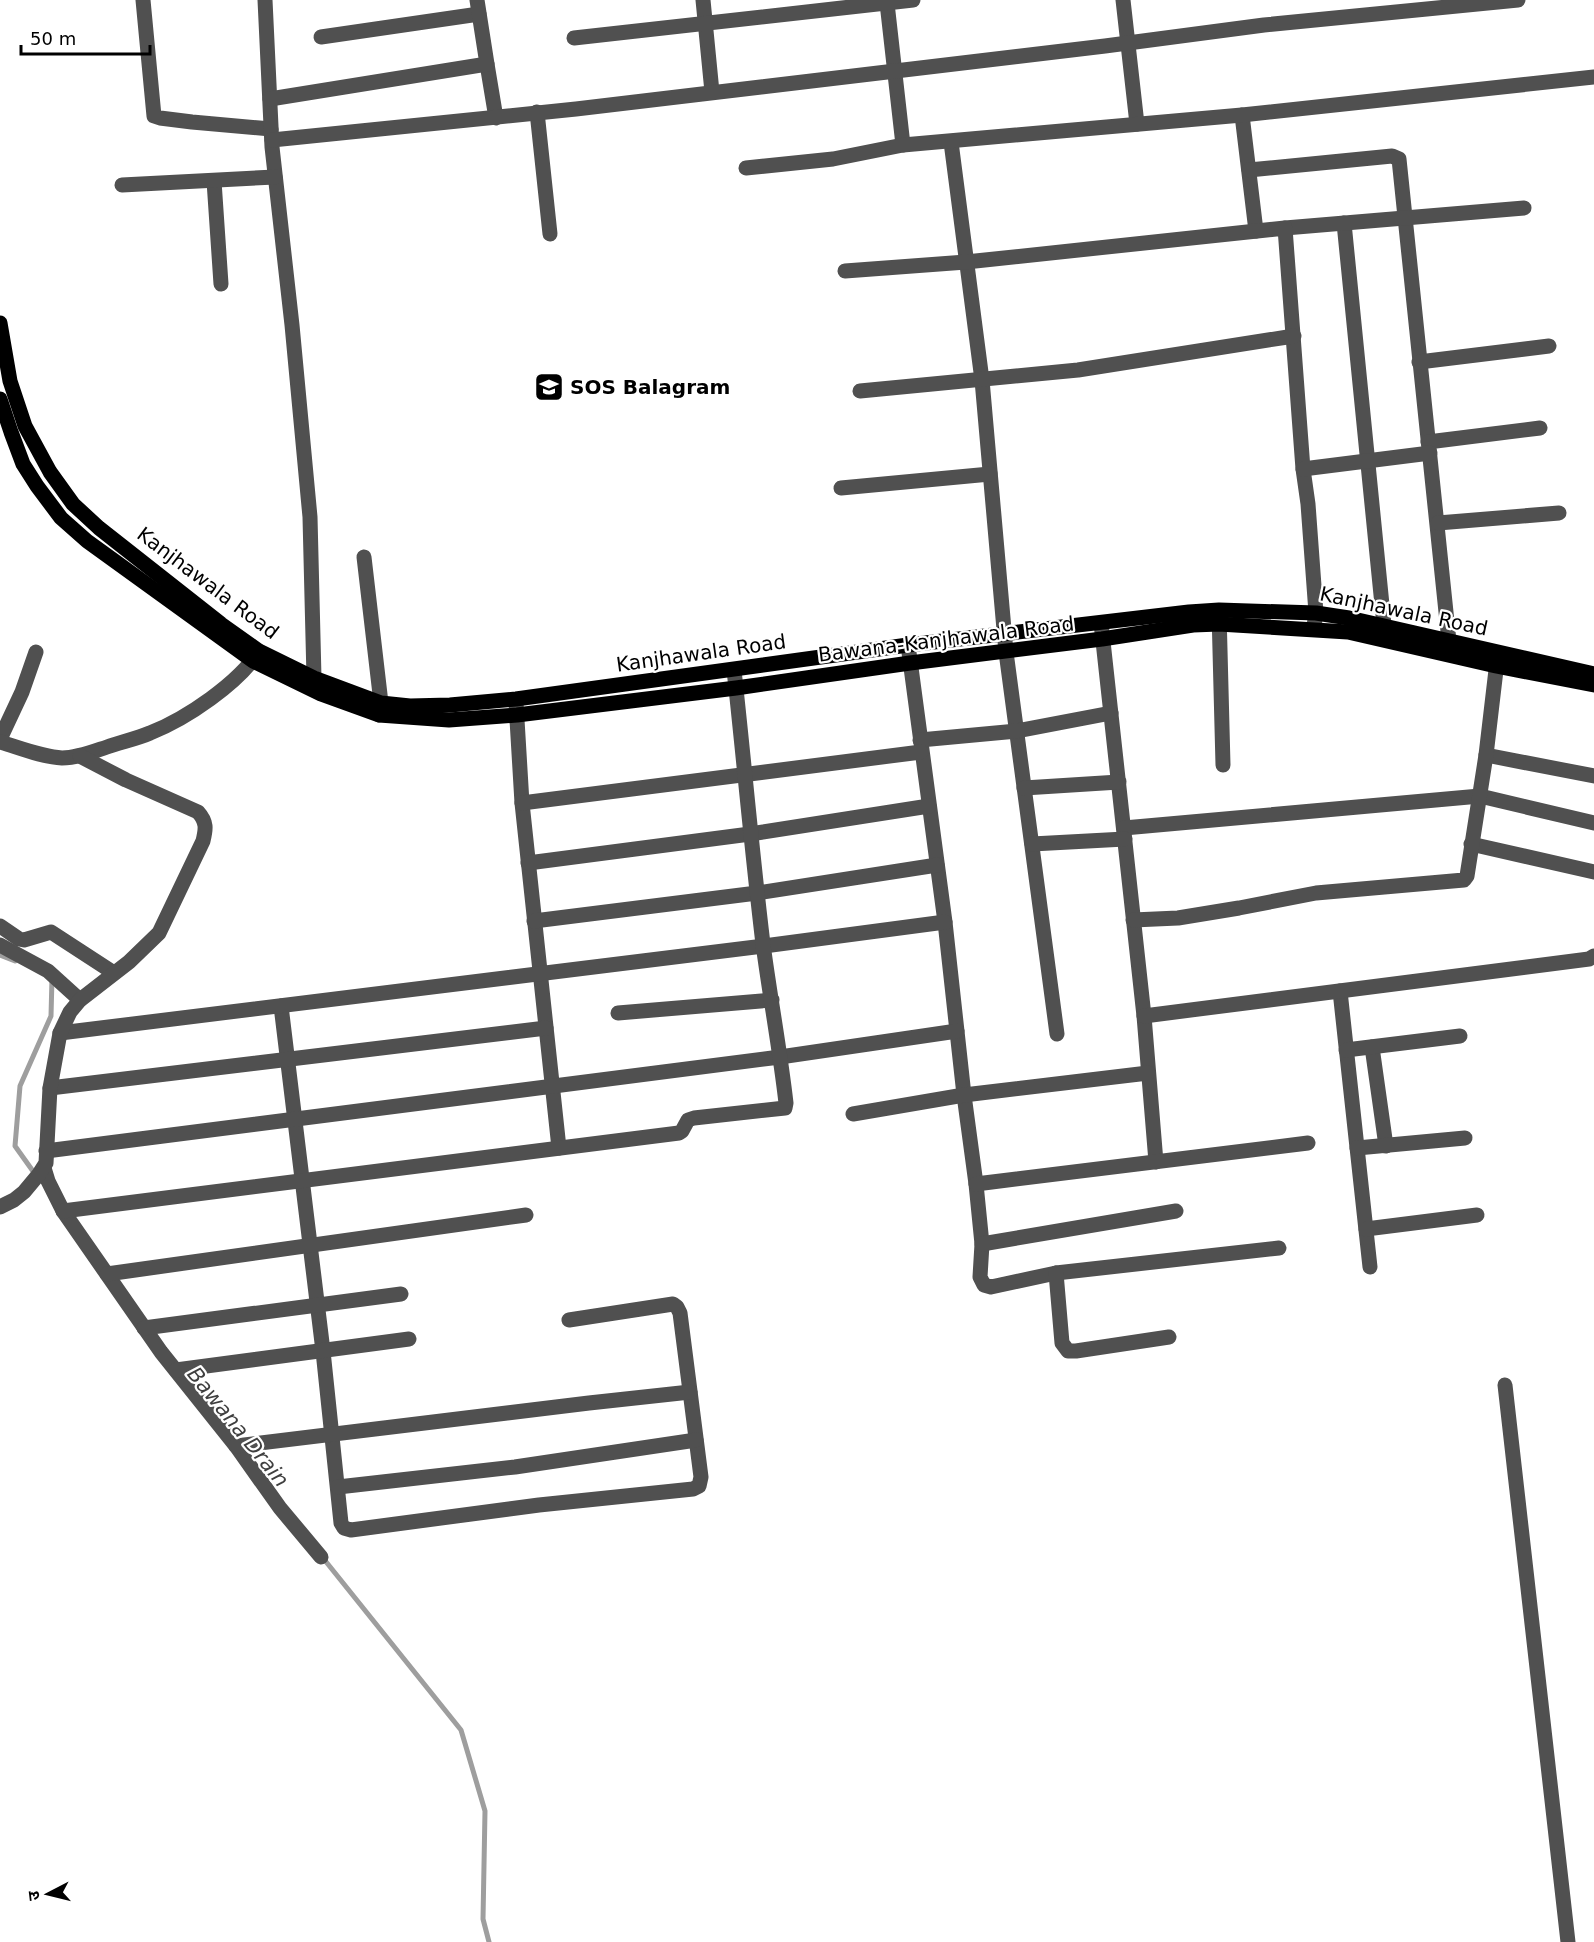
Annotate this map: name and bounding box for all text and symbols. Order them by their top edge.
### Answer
scale bar [21,18,150,56]
text: 50 m [30,28,76,49]
school or university icon: SOS Balagram [533,371,565,403]
place label: SOS Balagram [570,375,730,399]
street label: Kanjhawala Road [132,522,284,644]
street label: Kanjhawala Road [1318,581,1490,641]
street label: Bawana-Kanjhawala Road [817,611,1075,667]
street label: Kanjhawala Road [615,629,787,677]
water label: Bawana Drain [182,1362,294,1492]
north arrow [18,1864,78,1924]
text: उ [24,1889,44,1902]

